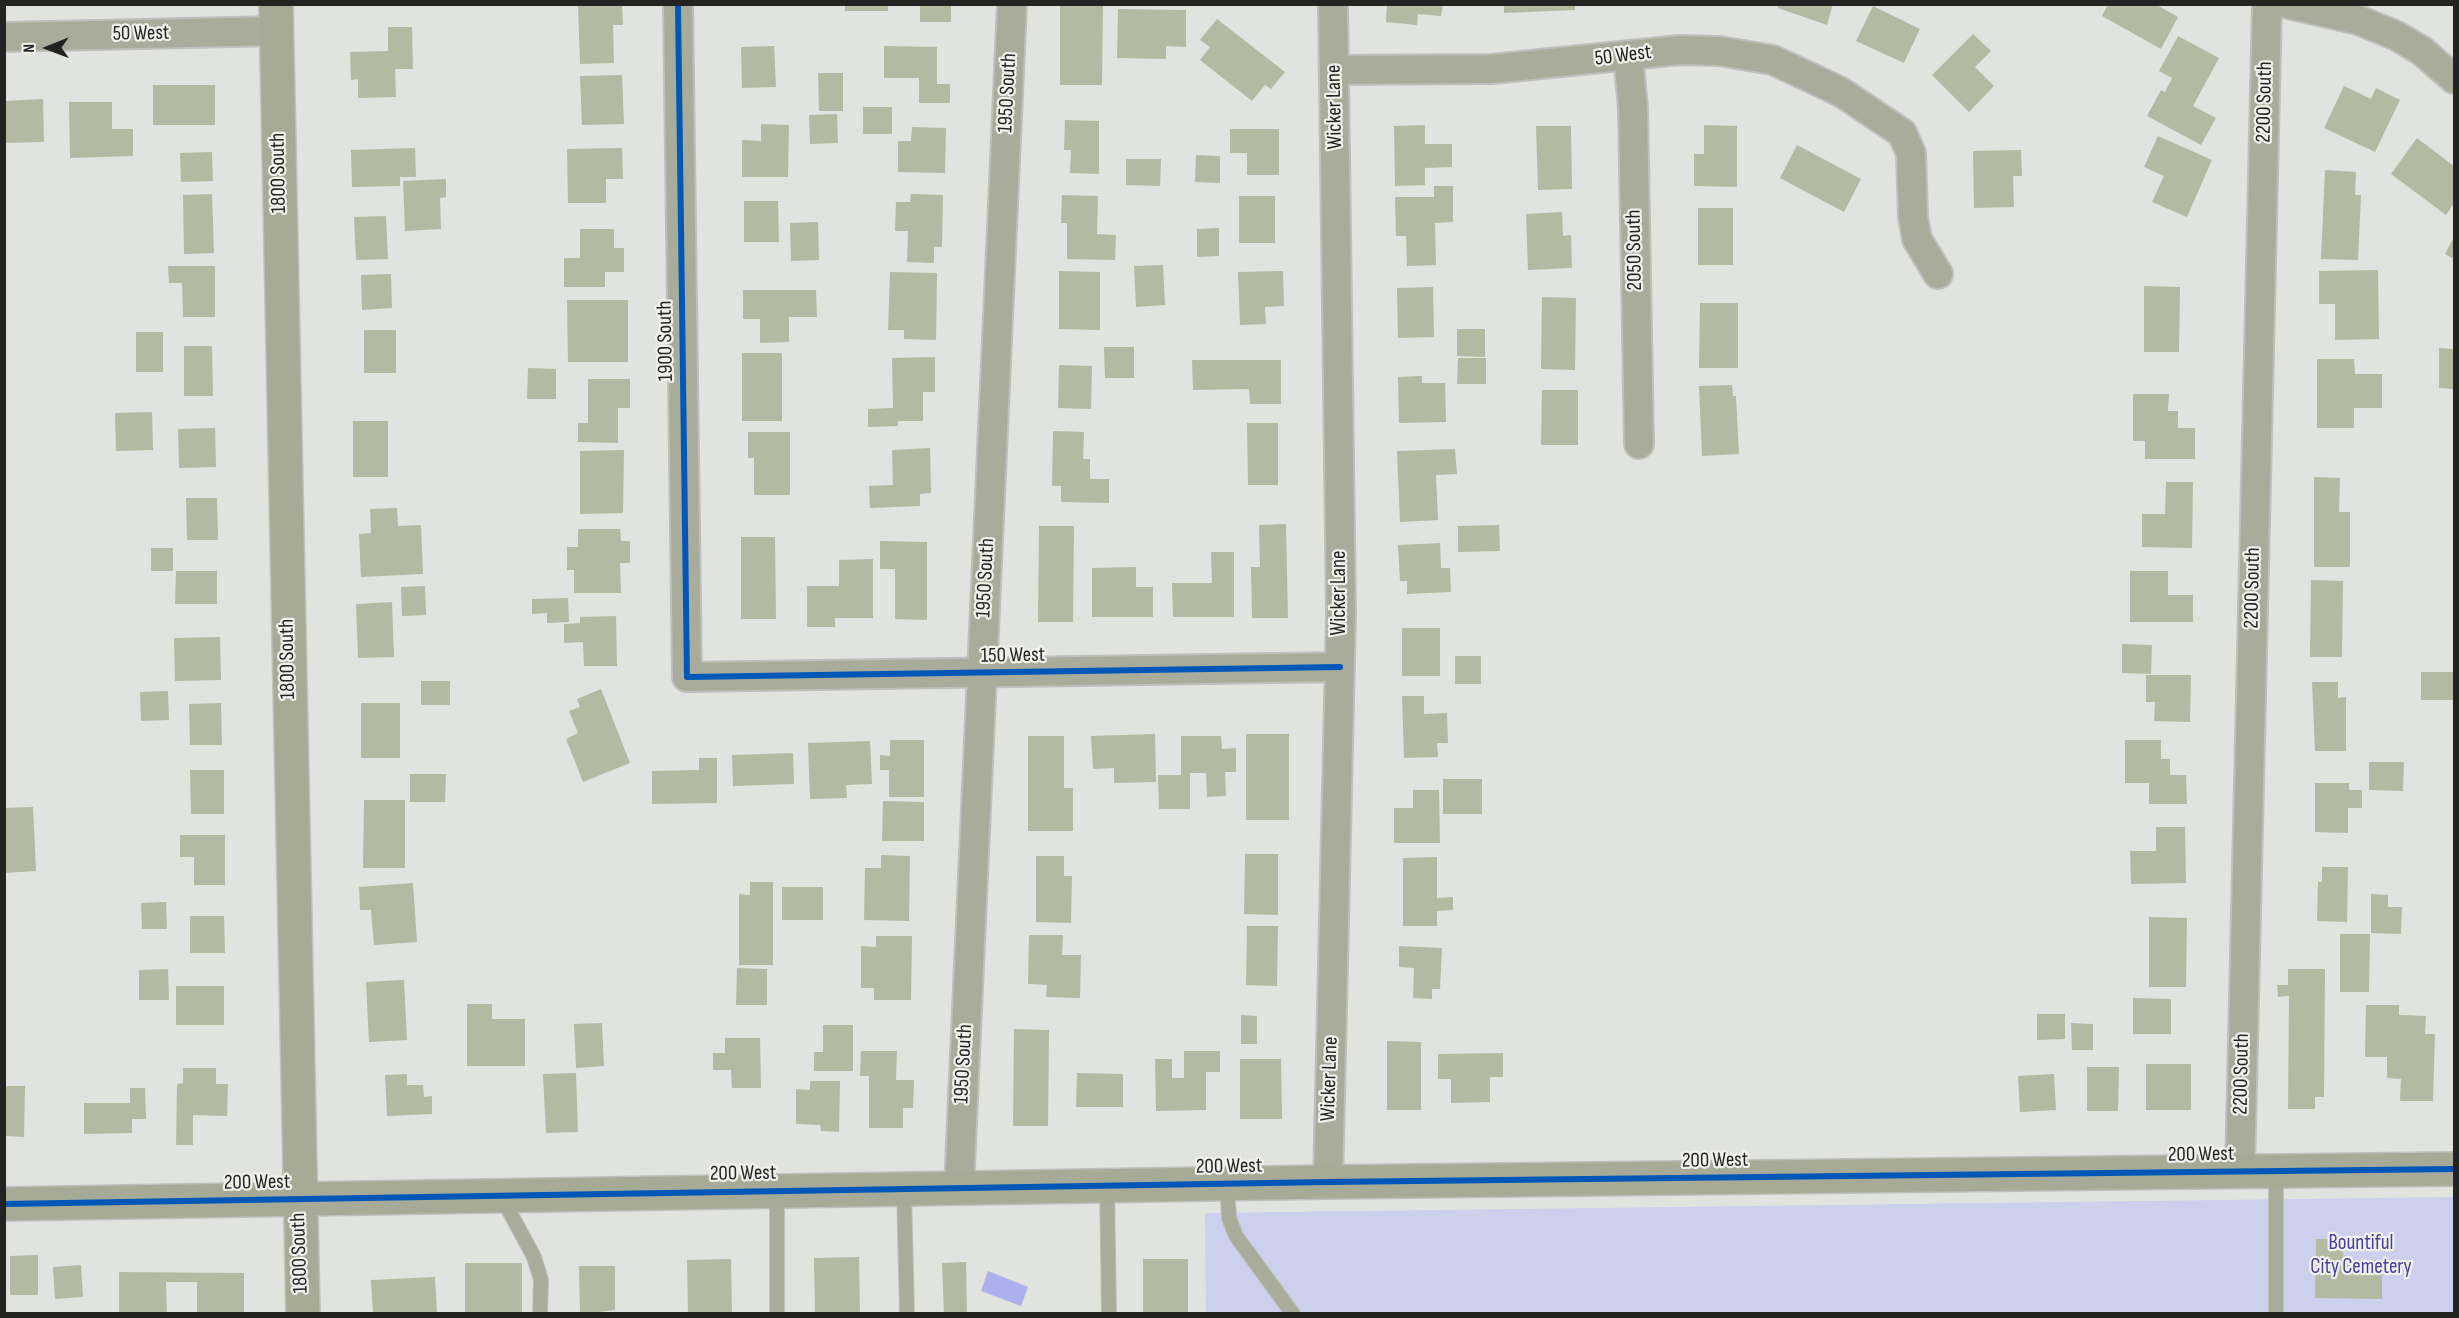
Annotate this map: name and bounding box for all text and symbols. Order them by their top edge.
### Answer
north arrow [18,18,78,78]
street label: 50 West [112,21,170,47]
street label: 50 West [1593,40,1653,72]
text: N [20,44,39,53]
street label: 1950 South [993,53,1023,133]
street label: 2200 South [2252,61,2278,143]
street label: Wicker Lane [1322,64,1348,150]
street label: 1800 South [266,133,292,213]
street label: 2050 South [1622,209,1648,291]
street label: 1900 South [653,300,679,382]
street label: 1950 South [971,538,1001,618]
street label: 2200 South [2240,547,2266,629]
street label: Wicker Lane [1327,551,1353,635]
street label: 1800 South [275,619,301,699]
street label: 150 West [981,643,1045,669]
street label: 1950 South [949,1024,979,1104]
street label: 2200 South [2229,1033,2255,1115]
street label: Wicker Lane [1316,1036,1344,1122]
street label: 200 West [2168,1142,2234,1168]
street label: 200 West [1682,1148,1748,1174]
street label: 200 West [1196,1154,1262,1180]
street label: 200 West [710,1161,776,1187]
street label: 200 West [224,1170,290,1196]
street label: 1800 South [286,1212,314,1294]
park label: Bountiful City Cemetery [2310,1231,2412,1281]

